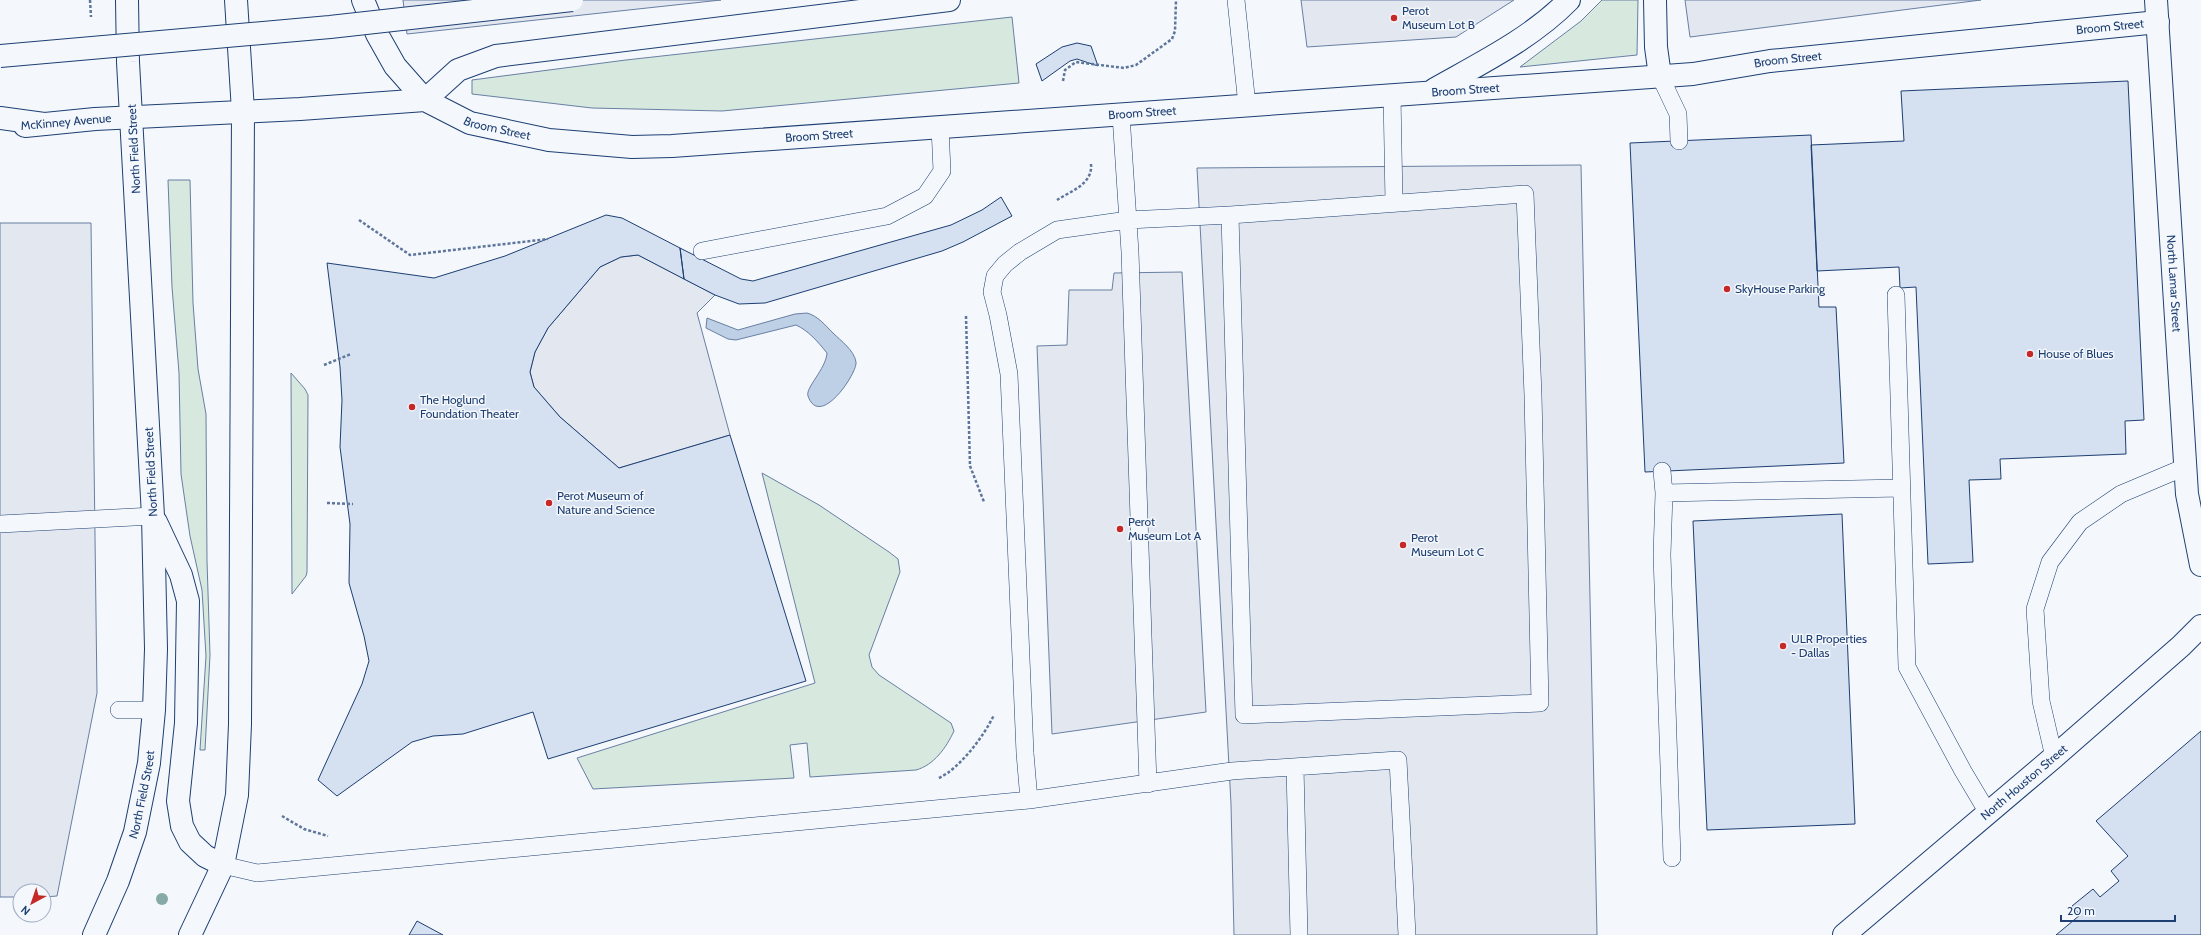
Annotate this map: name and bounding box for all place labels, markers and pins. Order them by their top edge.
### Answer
place label: Perot Museum Lot B [1402,3,1475,32]
marker: Perot Museum Lot B [1389,13,1399,23]
place label: SkyHouse Parking [1735,281,1826,296]
marker: SkyHouse Parking [1722,284,1732,294]
place label: House of Blues [2038,346,2114,361]
marker: House of Blues [2025,349,2035,359]
place label: The Hoglund Foundation Theater [420,392,519,421]
marker: The Hoglund Foundation Theater [407,402,417,412]
place label: Perot Museum of Nature and Science [557,488,655,517]
marker: Perot Museum of Nature and Science [544,498,554,508]
place label: Perot Museum Lot A [1128,514,1202,543]
marker: Perot Museum Lot A [1115,524,1125,534]
place label: Perot Museum Lot C [1411,530,1484,559]
marker: Perot Museum Lot C [1398,540,1408,550]
place label: ULR Properties - Dallas [1791,631,1867,660]
marker: ULR Properties - Dallas [1778,641,1788,651]

